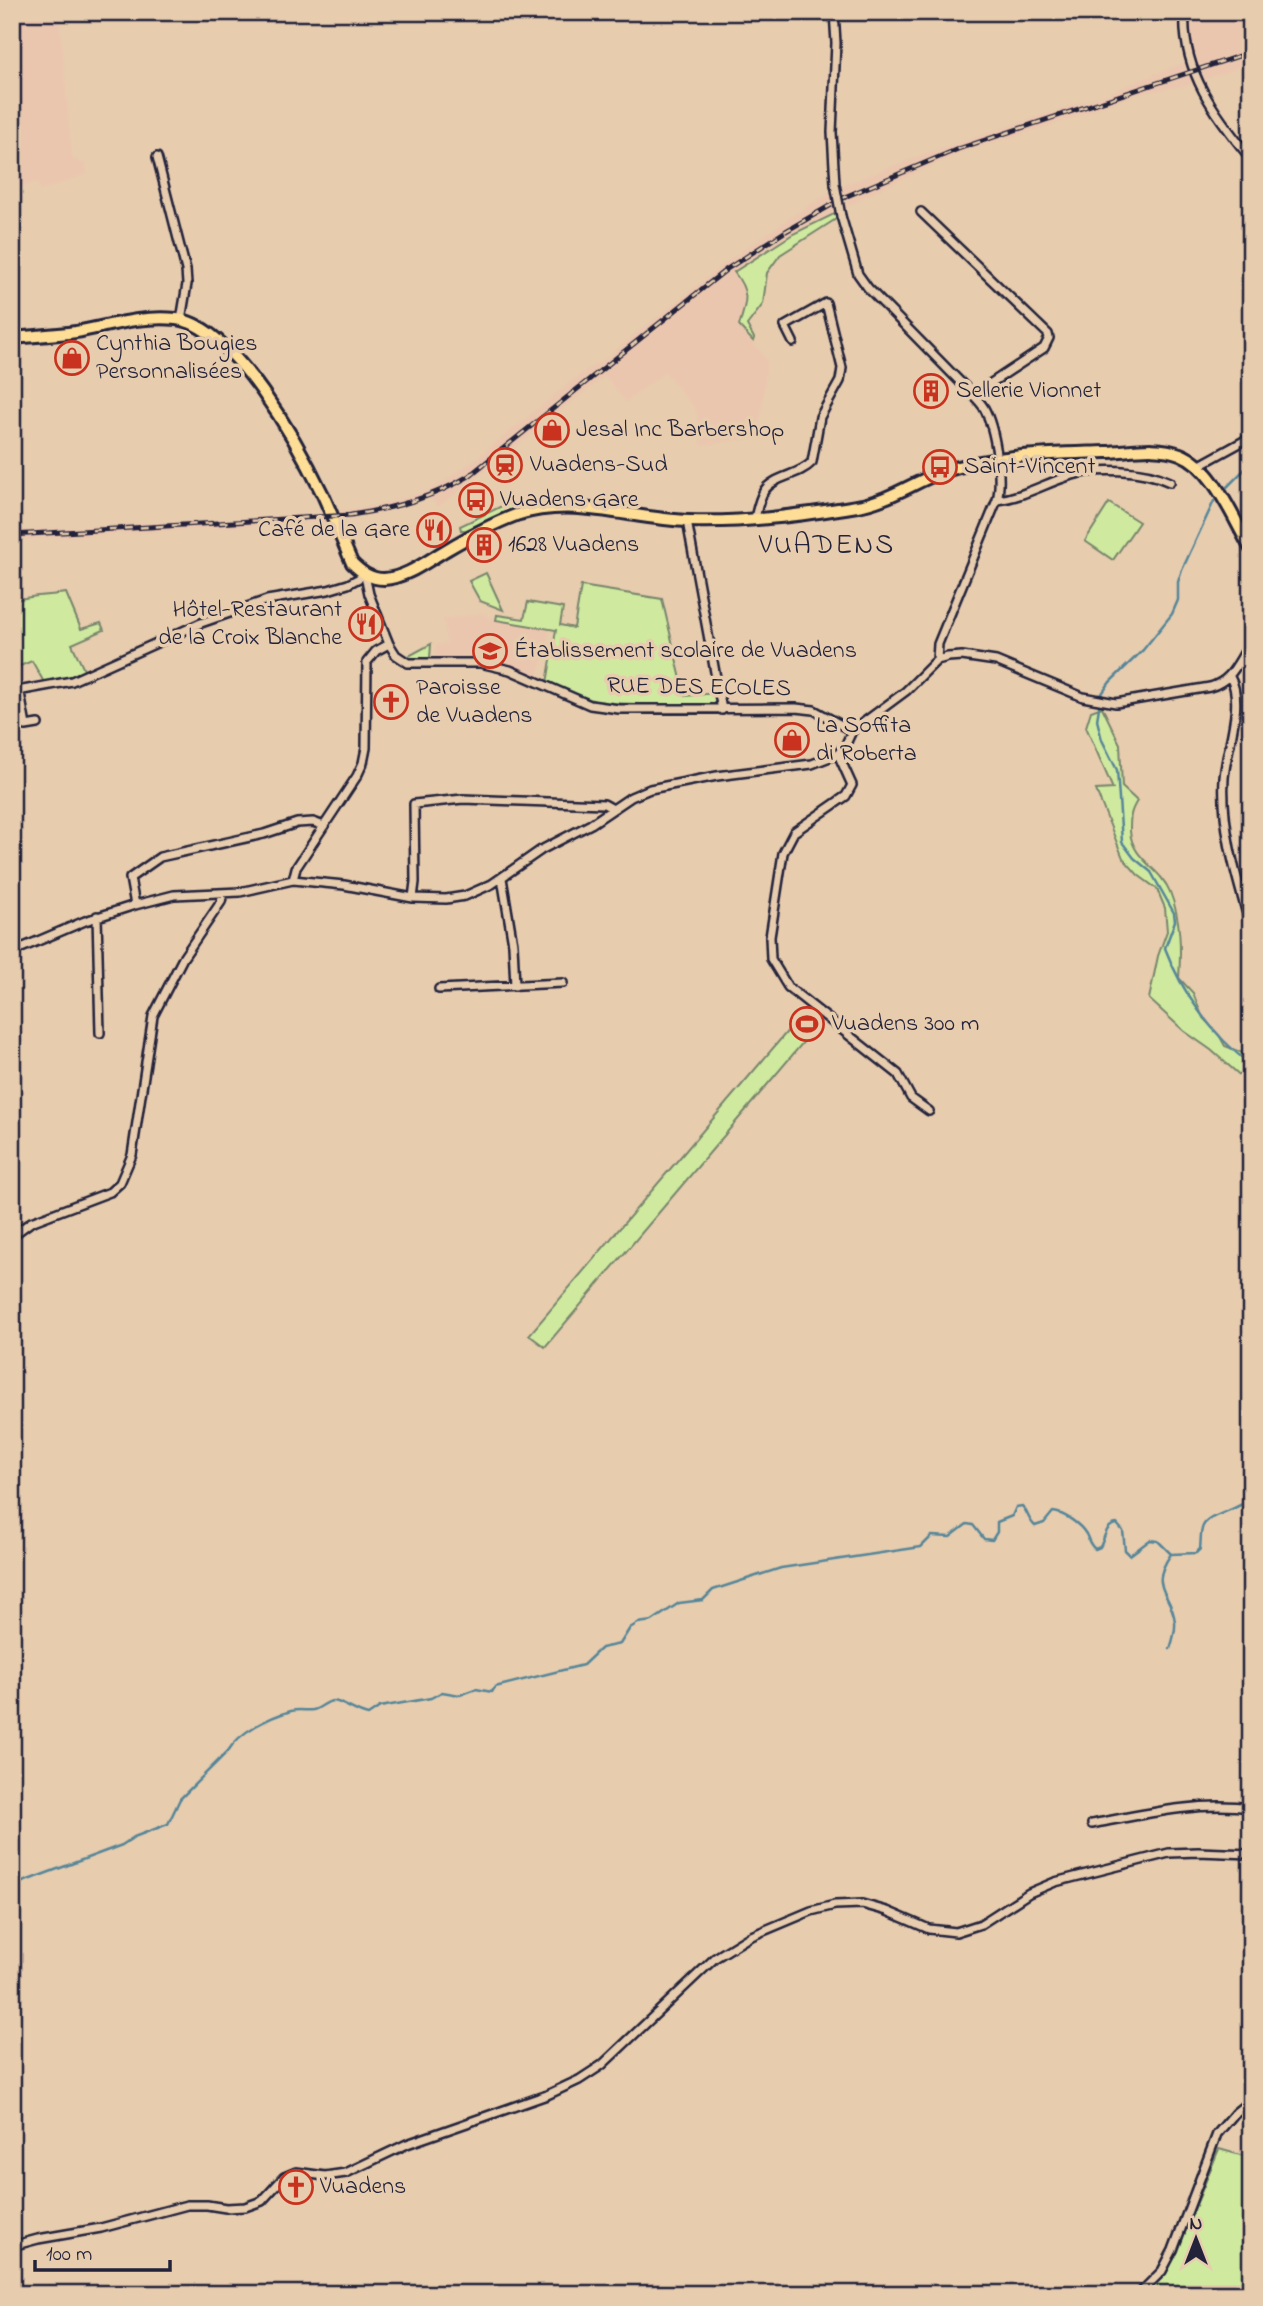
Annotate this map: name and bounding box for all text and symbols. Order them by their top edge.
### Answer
place label: Cynthia Bougies Personnalisées [96,327,257,390]
shop icon: Cynthia Bougies Personnalisées [53,339,91,377]
building icon: Sellerie Vionnet [912,372,950,410]
place label: Sellerie Vionnet [956,374,1101,409]
shop icon: Jesal Inc Barbershop [533,411,571,449]
place label: Jesal Inc Barbershop [576,413,784,448]
station icon: Vuadens-Sud [486,446,524,484]
place label: Vuadens-Sud [529,448,668,483]
bus stop icon: Saint-Vincent [921,448,959,486]
place label: Saint-Vincent [964,450,1096,485]
bus stop icon: Vuadens Gare [457,481,495,519]
place label: Vuadens Gare [499,483,639,518]
restaurant icon: Café de la Gare [415,511,453,549]
place label: Café de la Gare [258,513,410,548]
building icon: 1628 Vuadens [465,526,503,564]
district label: VUADENS [758,526,895,567]
place label: 1628 Vuadens [508,528,639,563]
place label: Hôtel-Restaurant de la Croix Blanche [158,593,342,656]
restaurant icon: Hôtel-Restaurant de la Croix Blanche [347,605,385,643]
school or university icon: Établissement scolaire de Vuadens [471,632,509,670]
place label: Établissement scolaire de Vuadens [514,634,857,669]
street label: RUE DES ECOLES [607,669,791,707]
place label: Paroisse de Vuadens [416,671,532,734]
church icon: Paroisse de Vuadens [372,683,410,721]
place label: La Soffita di Roberta [816,709,917,772]
shop icon: La Soffita di Roberta [773,721,811,759]
sports icon: Vuadens 300 m [788,1005,826,1043]
place label: Vuadens 300 m [831,1007,979,1042]
church icon: Vuadens [277,2168,315,2206]
place label: Vuadens [319,2170,406,2205]
north arrow [1162,2204,1232,2274]
text: N [1190,2211,1203,2238]
scale bar [35,2229,170,2273]
text: 100 m [46,2240,92,2270]

